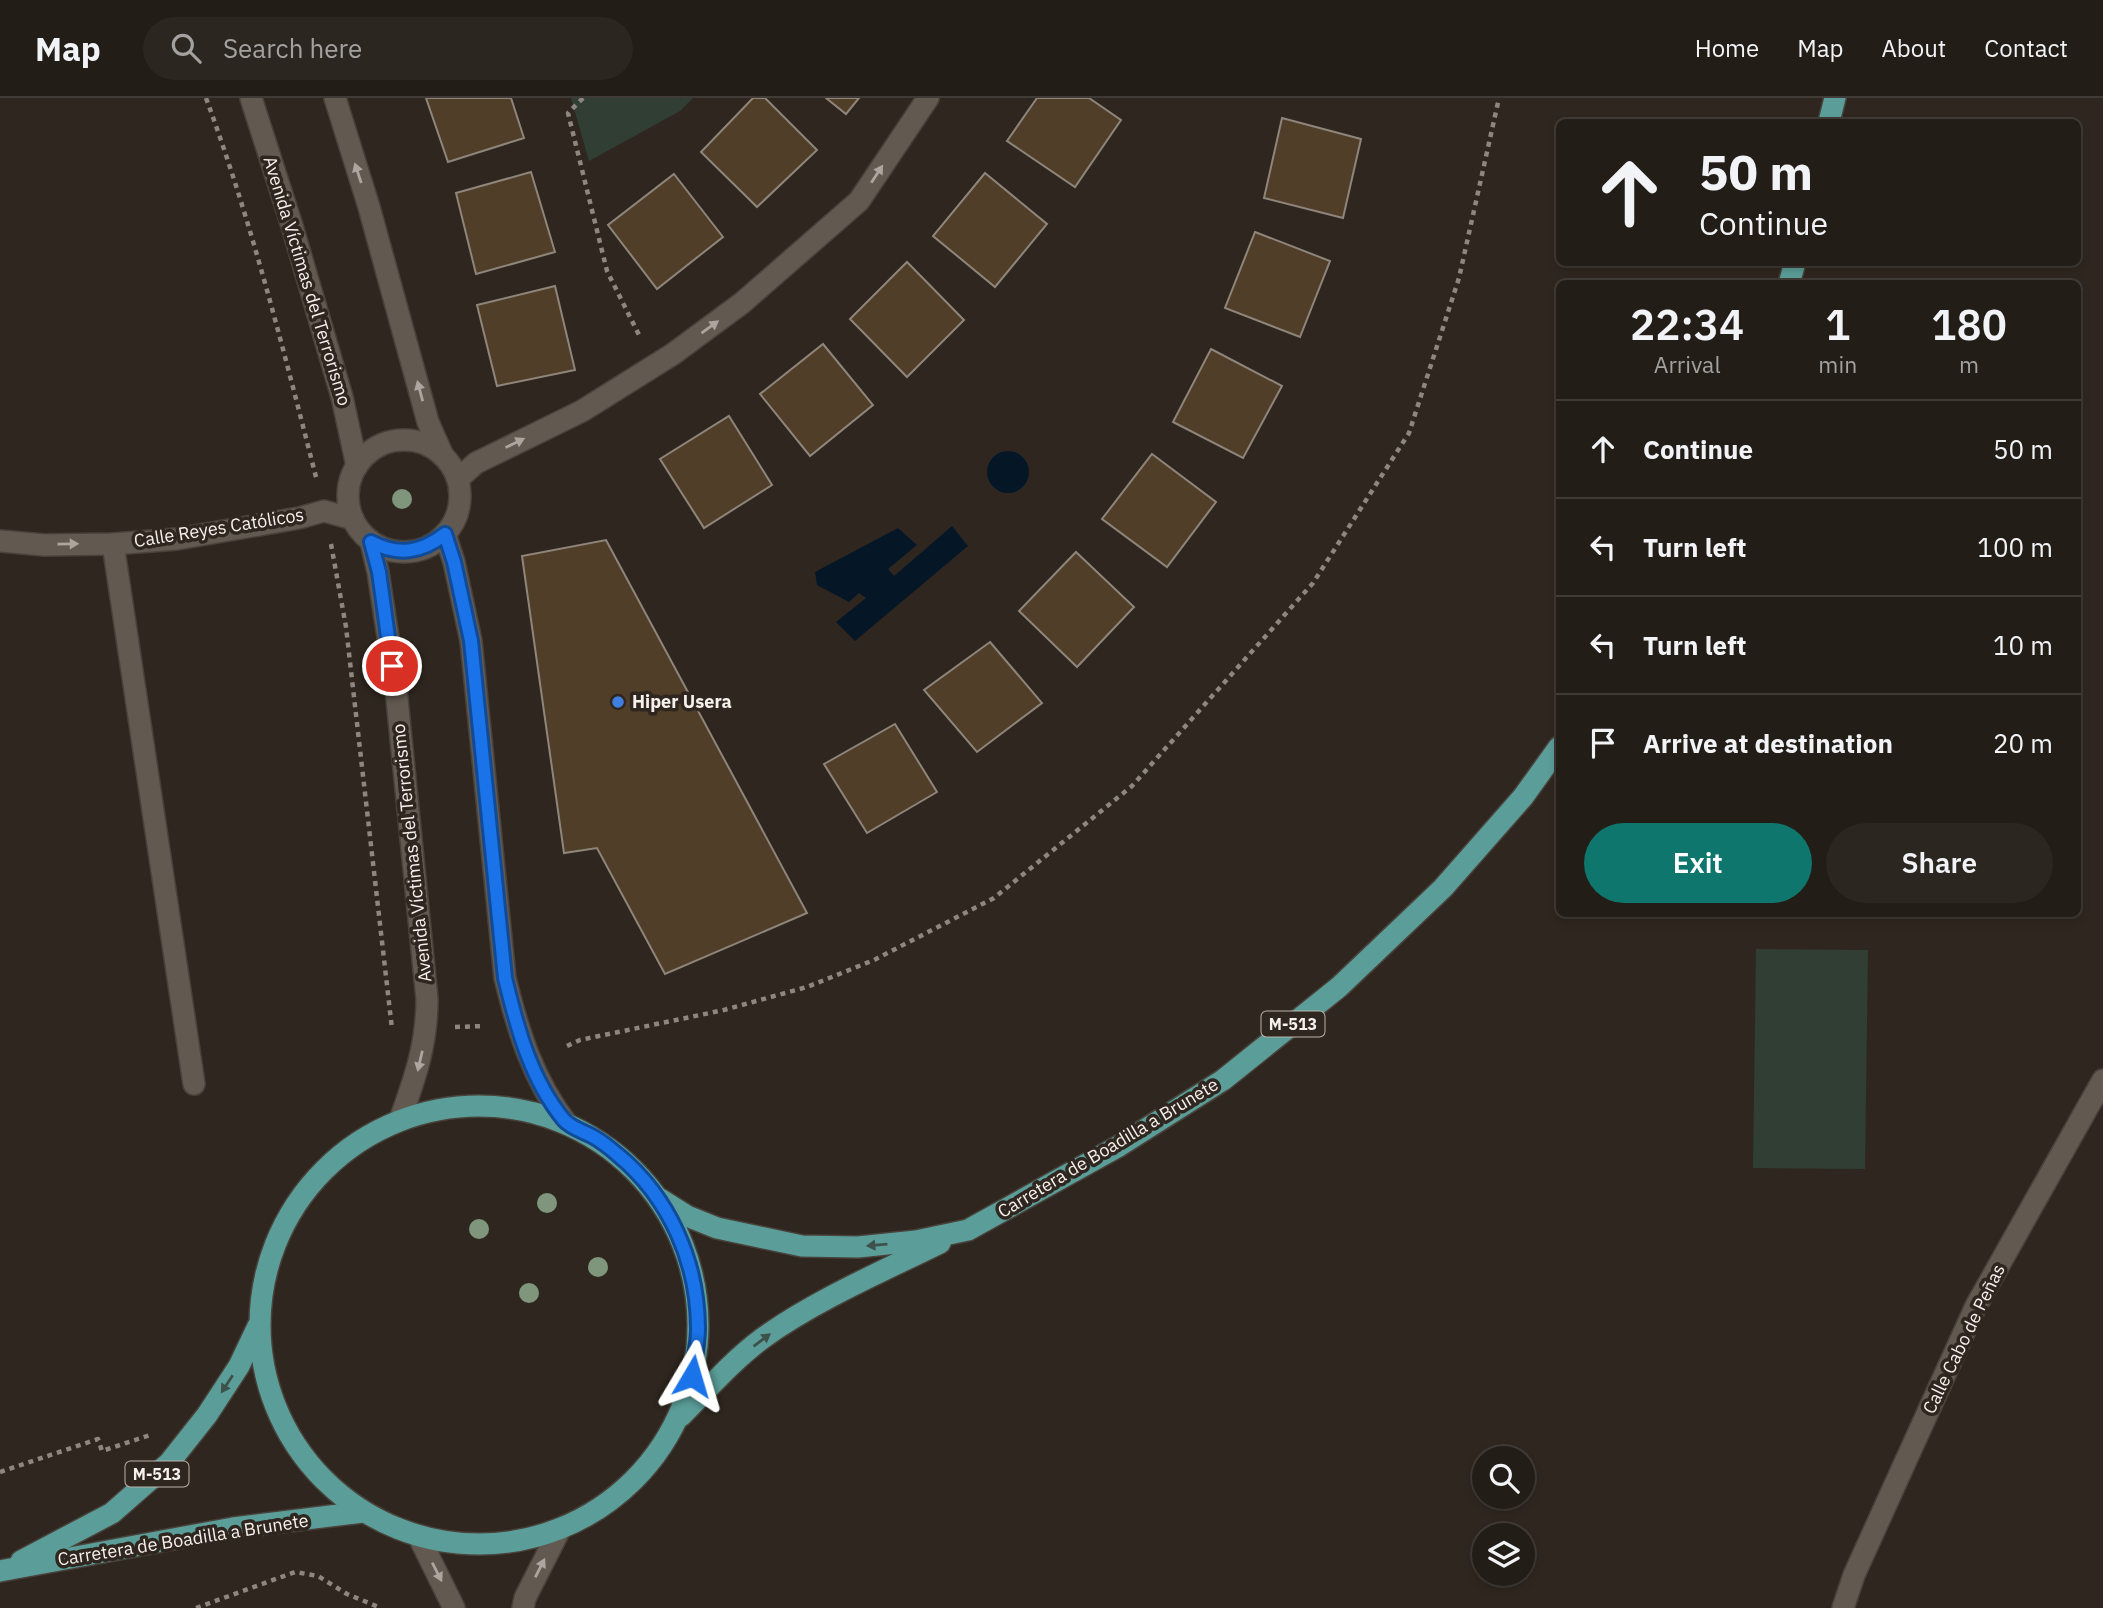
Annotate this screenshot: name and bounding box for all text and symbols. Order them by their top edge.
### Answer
search box [143,17,633,80]
text: Map [35,27,101,70]
icon: search [167,29,205,67]
text: Search here [223,31,362,65]
text: Home [1695,32,1759,64]
text: Map [1797,32,1843,64]
text: About [1881,32,1946,64]
text: Contact [1984,32,2068,64]
text: 50 m [1699,140,1813,203]
icon: ahead [1584,147,1675,238]
street label: Avenida Víctimas del Terrorismo [258,153,356,408]
one-way arrow [353,162,363,183]
one-way arrow [870,165,884,183]
text: Continue [1699,202,1828,244]
text: 22:34 [1630,297,1744,352]
text: 1 [1825,297,1850,352]
text: 180 [1931,297,2007,352]
one-way arrow [701,320,719,334]
text: Arrival [1654,349,1721,379]
text: min [1818,349,1857,379]
text: m [1959,349,1979,379]
one-way arrow [414,380,425,402]
icon: ahead [1584,430,1622,468]
text: Continue [1643,432,1753,466]
text: 50 m [1993,432,2053,466]
one-way arrow [505,438,525,449]
street label: Calle Reyes Católicos [132,503,306,552]
icon: left [1584,528,1622,566]
text: Turn left [1643,530,1746,564]
text: 100 m [1977,530,2053,564]
one-way arrow [57,538,79,550]
icon: left [1584,626,1622,664]
text: Turn left [1643,628,1746,662]
text: 10 m [1993,628,2053,662]
pin [362,636,422,696]
icon: arrive [373,647,411,685]
place label: Hiper Usera [632,690,732,713]
marker: Hiper Usera [610,694,626,710]
street label: Avenida Víctimas del Terrorismo [386,723,437,983]
icon: arrive [1584,724,1622,762]
text: Arrive at destination [1643,726,1893,760]
text: 20 m [1993,726,2053,760]
button: Exit [1584,823,1812,903]
button: Share [1826,823,2053,903]
road number: M-513 [1262,1012,1324,1036]
one-way arrow [414,1050,425,1072]
street label: Carretera de Boadilla a Brunete [993,1072,1222,1223]
one-way arrow [866,1240,888,1251]
street label: Calle Cabo de Peñas [1917,1260,2010,1417]
one-way arrow [753,1333,771,1347]
position arrow [655,1339,729,1413]
one-way arrow [220,1375,234,1393]
map controls [1472,1446,1535,1586]
button: search [1472,1446,1535,1509]
road number: M-513 [125,1462,188,1486]
street label: Carretera de Boadilla a Brunete [56,1508,310,1571]
button: layers [1472,1523,1535,1586]
one-way arrow [533,1557,545,1577]
one-way arrow [432,1562,443,1582]

